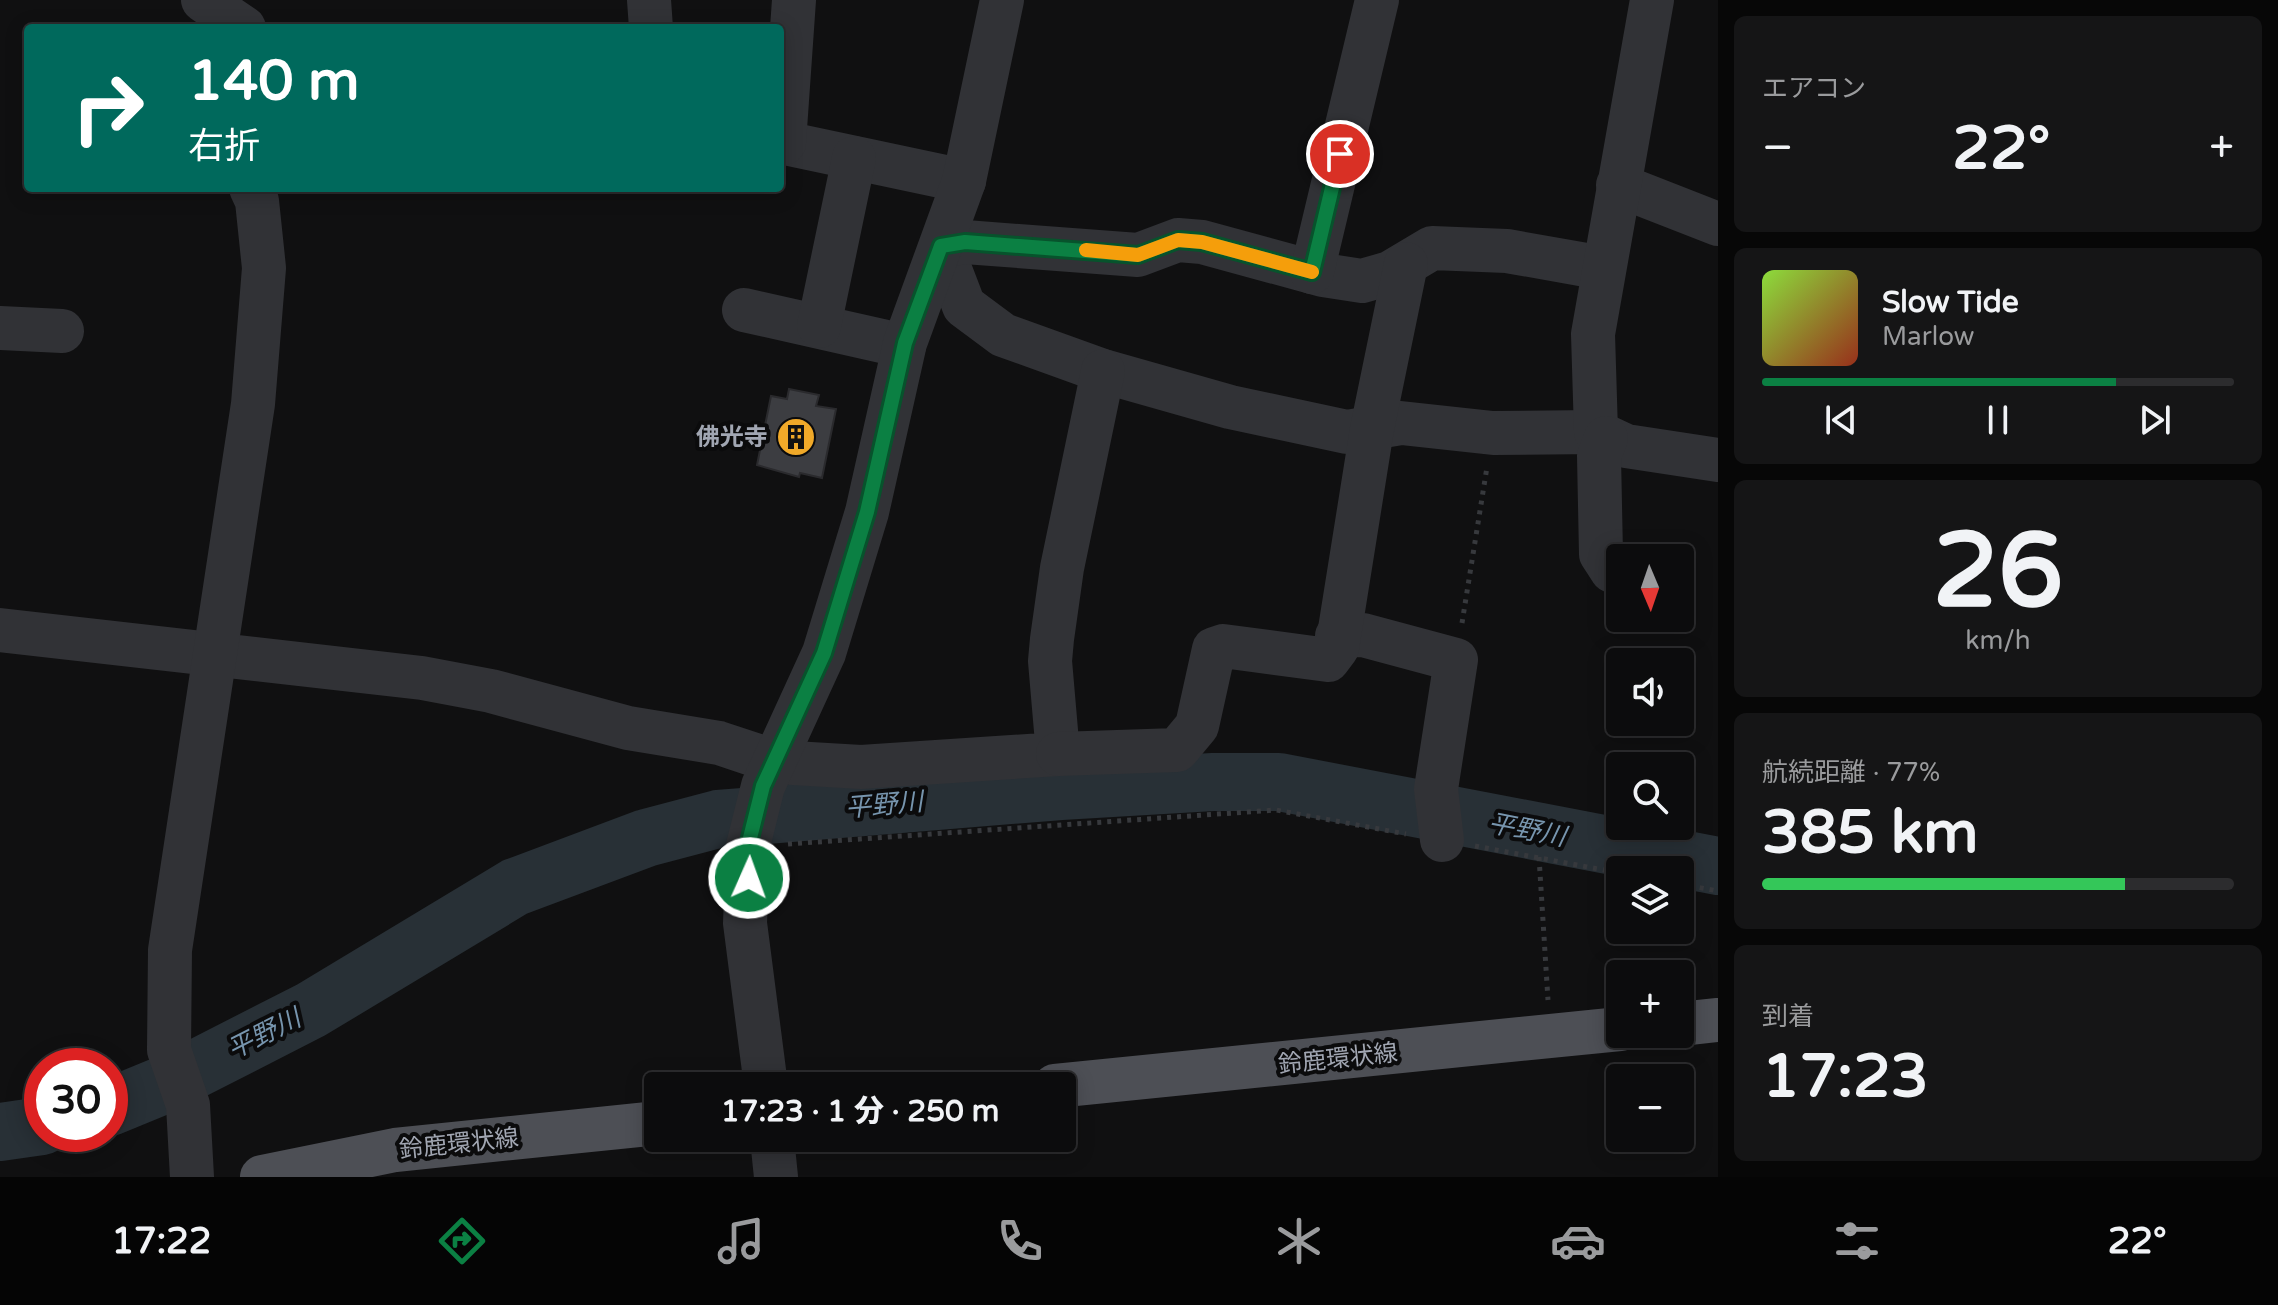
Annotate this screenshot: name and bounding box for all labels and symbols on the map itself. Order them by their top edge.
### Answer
pin [1306,120,1374,188]
building icon: 佛光寺 [775,416,817,458]
place label: 佛光寺 [696,423,768,452]
north arrow [1606,544,1694,632]
water label: 平野川 [844,786,927,824]
water label: 平野川 [1486,807,1571,853]
position arrow [707,836,791,920]
water label: 平野川 [222,1001,308,1066]
street label: 鈴鹿環状線 [1277,1038,1399,1080]
speed limit sign: 30 [24,1048,128,1152]
street label: 鈴鹿環状線 [398,1123,520,1165]

